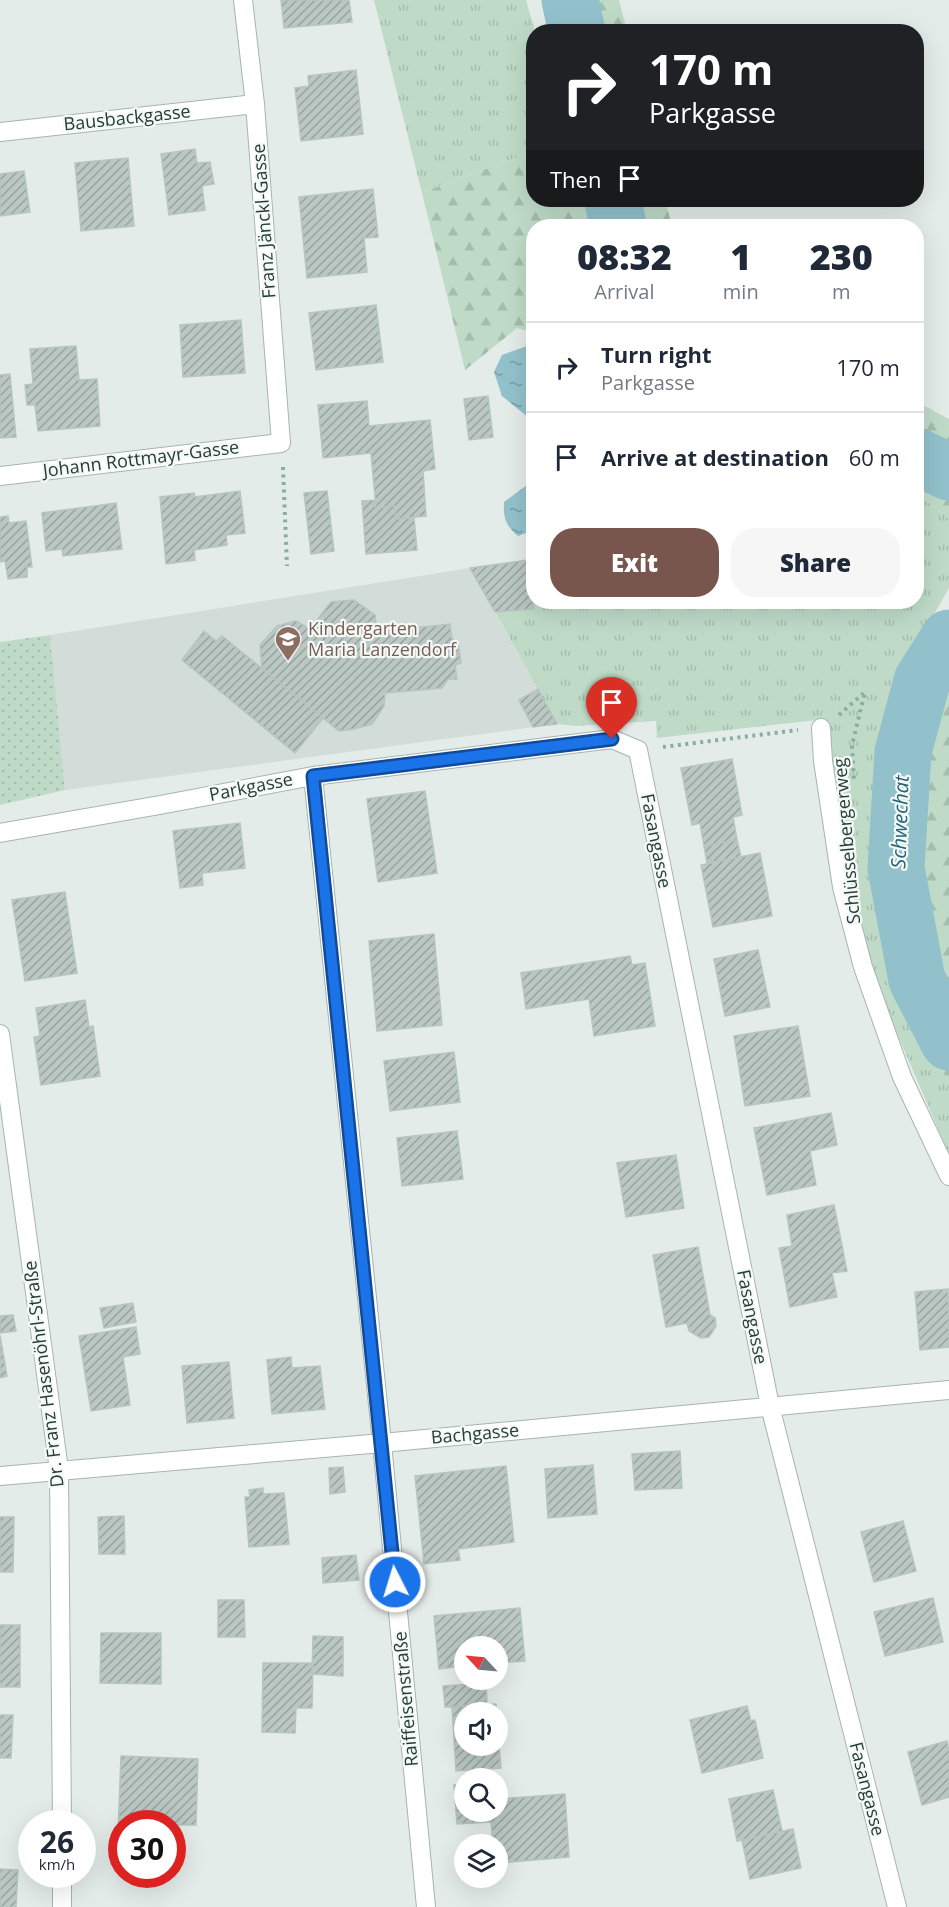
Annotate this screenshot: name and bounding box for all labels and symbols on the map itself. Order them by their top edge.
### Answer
street label: Bausbackgasse [62,98,191,136]
street label: Franz Jänckl-Gasse [246,143,280,299]
street label: Johann Rottmayr-Gasse [39,434,240,482]
place label: Kindergarten Maria Lanzendorf [308,616,457,661]
school or university icon: Kindergarten Maria Lanzendorf [273,624,303,662]
pin [586,677,637,739]
street label: Schlüsselbergerweg [827,757,865,925]
street label: Parkgasse [207,766,295,806]
water label: Schwechat [884,773,915,869]
street label: Fasangasse [636,791,678,890]
street label: Dr. Franz Hasenöhrl-Straße [17,1259,69,1489]
street label: Fasangasse [732,1267,774,1366]
street label: Bachgasse [430,1417,520,1449]
position arrow [363,1550,427,1614]
street label: Raiffeisenstraße [387,1630,423,1768]
north arrow [454,1636,508,1690]
street label: Fasangasse [845,1739,891,1838]
speed limit sign: 30 [108,1810,186,1888]

